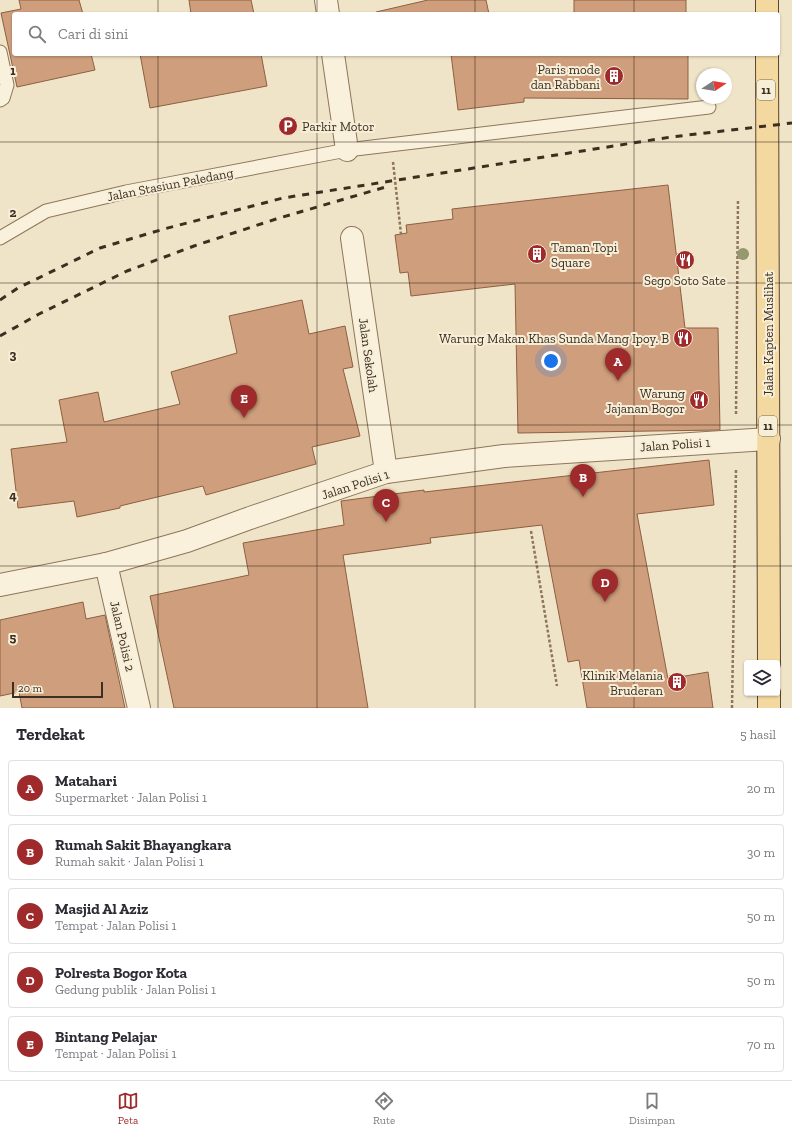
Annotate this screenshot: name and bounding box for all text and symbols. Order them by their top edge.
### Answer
search box [12,12,780,56]
icon: search [26,23,48,45]
text: Cari di sini [58,25,128,43]
place label: Paris mode dan Rabbani [531,62,600,92]
text: 1 [10,63,16,78]
building icon: Paris mode dan Rabbani [603,65,625,87]
north arrow [696,68,732,104]
road number: 11 [757,80,775,100]
parking icon: Parkir Motor [277,115,299,137]
place label: Parkir Motor [302,119,374,134]
street label: Jalan Stasiun Paledang [106,165,234,204]
text: 2 [10,205,17,220]
place label: Taman Topi Square [551,240,618,270]
building icon: Taman Topi Square [526,243,548,265]
restaurant icon: Sego Soto Sate [674,249,696,271]
street label: Jalan Kapten Muslihat [761,271,776,396]
place label: Sego Soto Sate [644,273,726,288]
street label: Jalan Sekolah [356,317,381,394]
restaurant icon: Warung Makan Khas Sunda Mang Ipoy. B [672,327,694,349]
place label: Warung Makan Khas Sunda Mang Ipoy. B [439,331,669,346]
text: 3 [10,347,17,362]
pin: A [605,348,631,381]
your location [541,351,561,371]
pin: E [231,385,257,418]
place label: Warung Jajanan Bogor [606,386,685,417]
restaurant icon: Warung Jajanan Bogor [688,389,710,411]
road number: 11 [759,416,777,436]
street label: Jalan Polisi 1 [639,435,711,454]
pin: B [570,464,596,497]
street label: Jalan Polisi 1 [319,466,391,502]
text: 4 [9,488,17,503]
pin: C [373,489,399,522]
pin: D [592,569,618,602]
street label: Jalan Polisi 2 [107,599,138,673]
text: 5 [10,630,17,645]
map controls [744,660,780,696]
button: layers [744,660,780,696]
place label: Klinik Melania Bruderan [582,668,664,698]
building icon: Klinik Melania Bruderan [666,671,688,693]
scale bar [12,680,103,699]
text: 20 m [18,682,42,695]
text: Terdekat [16,724,85,744]
text: 5 hasil [740,727,776,742]
text: Matahari [55,772,117,790]
text: A [26,781,34,796]
text: 20 m [747,781,775,796]
text: Supermarket · Jalan Polisi 1 [55,790,207,805]
text: Rumah Sakit Bhayangkara [55,836,231,854]
text: B [26,845,34,860]
text: 30 m [747,845,775,860]
text: Rumah sakit · Jalan Polisi 1 [55,854,204,869]
text: Masjid Al Aziz [55,900,148,918]
text: C [26,909,34,924]
text: 50 m [747,909,775,924]
text: Tempat · Jalan Polisi 1 [55,918,177,933]
text: Polresta Bogor Kota [55,964,187,982]
text: D [25,973,35,988]
text: 50 m [747,973,775,988]
text: Gedung publik · Jalan Polisi 1 [55,982,216,997]
text: Bintang Pelajar [55,1028,157,1046]
text: E [26,1037,34,1052]
text: 70 m [747,1037,775,1052]
text: Tempat · Jalan Polisi 1 [55,1046,177,1061]
tab: Peta [117,1090,139,1127]
tab: Rute [373,1090,395,1127]
tab: Disimpan [629,1090,675,1127]

